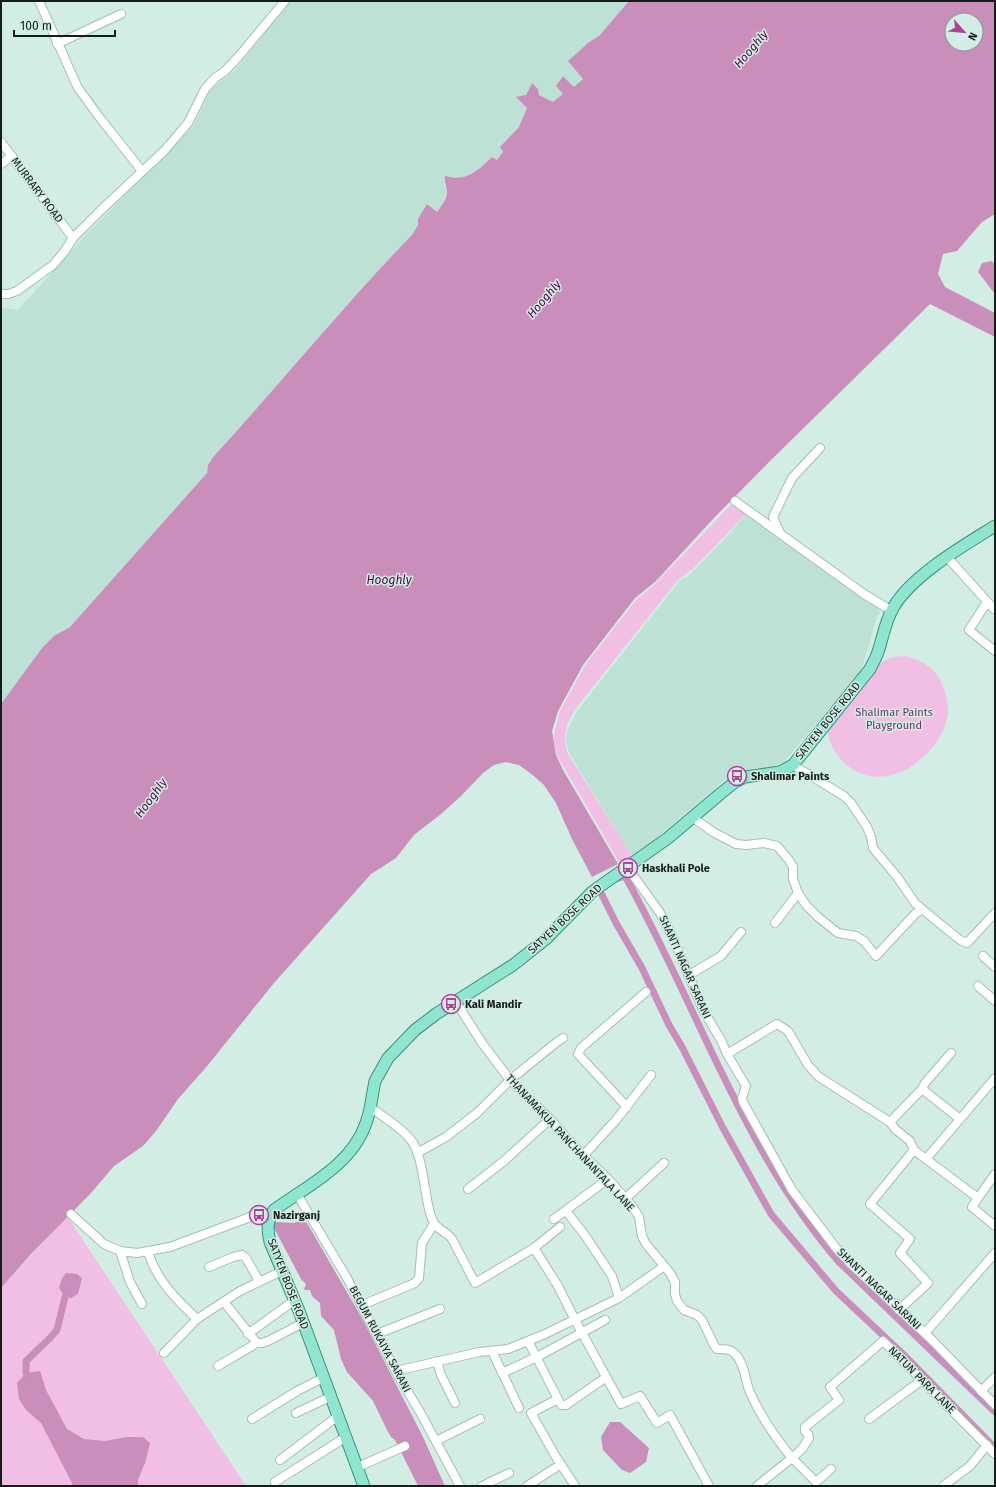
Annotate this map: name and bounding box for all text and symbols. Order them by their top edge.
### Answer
scale bar [14,12,115,38]
north arrow [944,12,984,52]
text: 100 m [20,19,52,33]
water label: Hooghly [731,26,772,71]
text: N [965,30,980,43]
street label: MURRARY ROAD [8,155,66,225]
water label: Hooghly [524,276,565,321]
water label: Hooghly [366,573,413,587]
street label: SATYEN BOSE ROAD [793,679,863,763]
park label: Shalimar Paints Playground [855,706,933,732]
bus stop icon: Shalimar Paints [726,765,748,787]
place label: Shalimar Paints [751,770,830,783]
water label: Hooghly [132,775,171,820]
bus stop icon: Haskhali Pole [617,857,639,879]
place label: Haskhali Pole [642,862,710,875]
street label: SATYEN BOSE ROAD [525,881,605,957]
street label: SHANTI NAGAR SARANI [656,913,714,1021]
bus stop icon: Kali Mandir [440,993,462,1015]
place label: Kali Mandir [465,998,522,1011]
street label: THANAMAKUA PANCHANANTALA LANE [503,1072,637,1214]
bus stop icon: Nazirganj [248,1204,270,1226]
place label: Nazirganj [273,1209,320,1222]
street label: SATYEN BOSE ROAD [265,1237,311,1331]
street label: SHANTI NAGAR SARANI [834,1246,924,1332]
street label: BEGUM RUKAIYA SARANI [346,1284,414,1394]
street label: NATUN PARA LANE [886,1344,958,1416]

